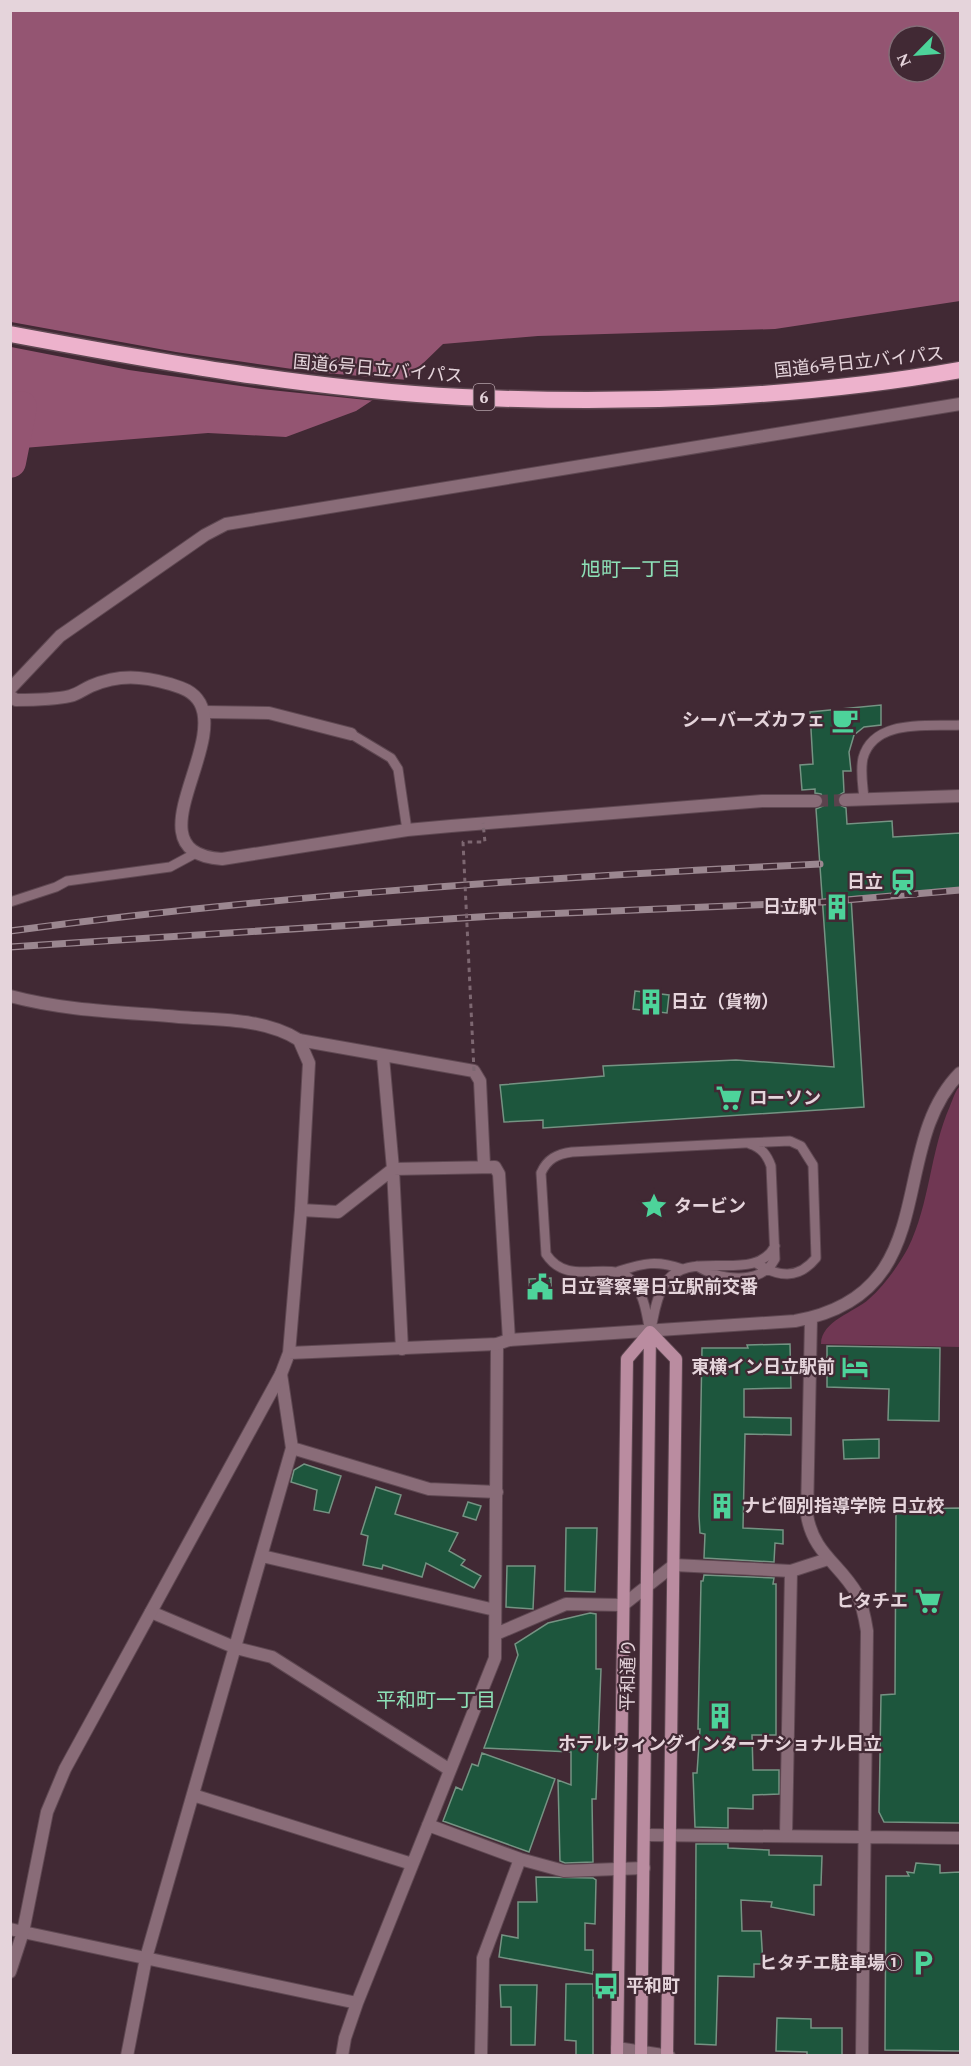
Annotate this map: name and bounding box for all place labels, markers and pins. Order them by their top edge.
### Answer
cafe icon: シーバーズカフェ [830,705,860,735]
place label: シーバーズカフェ [682,707,825,734]
station icon: 日立 [888,867,918,897]
place label: 日立 [847,869,883,896]
building icon: 日立駅 [822,892,852,922]
place label: 日立駅 [763,894,817,921]
building icon: 日立（貨物） [636,987,666,1017]
place label: 日立（貨物） [671,989,779,1016]
supermarket icon: ローソン [714,1083,744,1113]
place label: ローソン [749,1085,821,1112]
place icon: タービン [639,1191,669,1221]
place label: タービン [674,1193,746,1220]
public building icon: 日立警察署日立駅前交番 [525,1272,555,1302]
place label: 日立警察署日立駅前交番 [560,1274,758,1301]
hotel icon: 東横イン日立駅前 [840,1352,870,1382]
place label: 東横イン日立駅前 [691,1354,835,1381]
building icon: ナビ個別指導学院 日立校 [707,1491,737,1521]
place label: ナビ個別指導学院 日立校 [742,1493,945,1520]
supermarket icon: ヒタチエ [913,1586,943,1616]
place label: ヒタチエ [836,1588,908,1615]
building icon: ホテルウィングインターナショナル日立 [705,1701,735,1731]
place label: ホテルウィングインターナショナル日立 [558,1731,882,1758]
parking icon: ヒタチエ駐車場① [908,1948,938,1978]
place label: ヒタチエ駐車場① [759,1950,903,1977]
bus stop icon: 平和町 [591,1971,621,2001]
place label: 平和町 [626,1973,680,2000]

